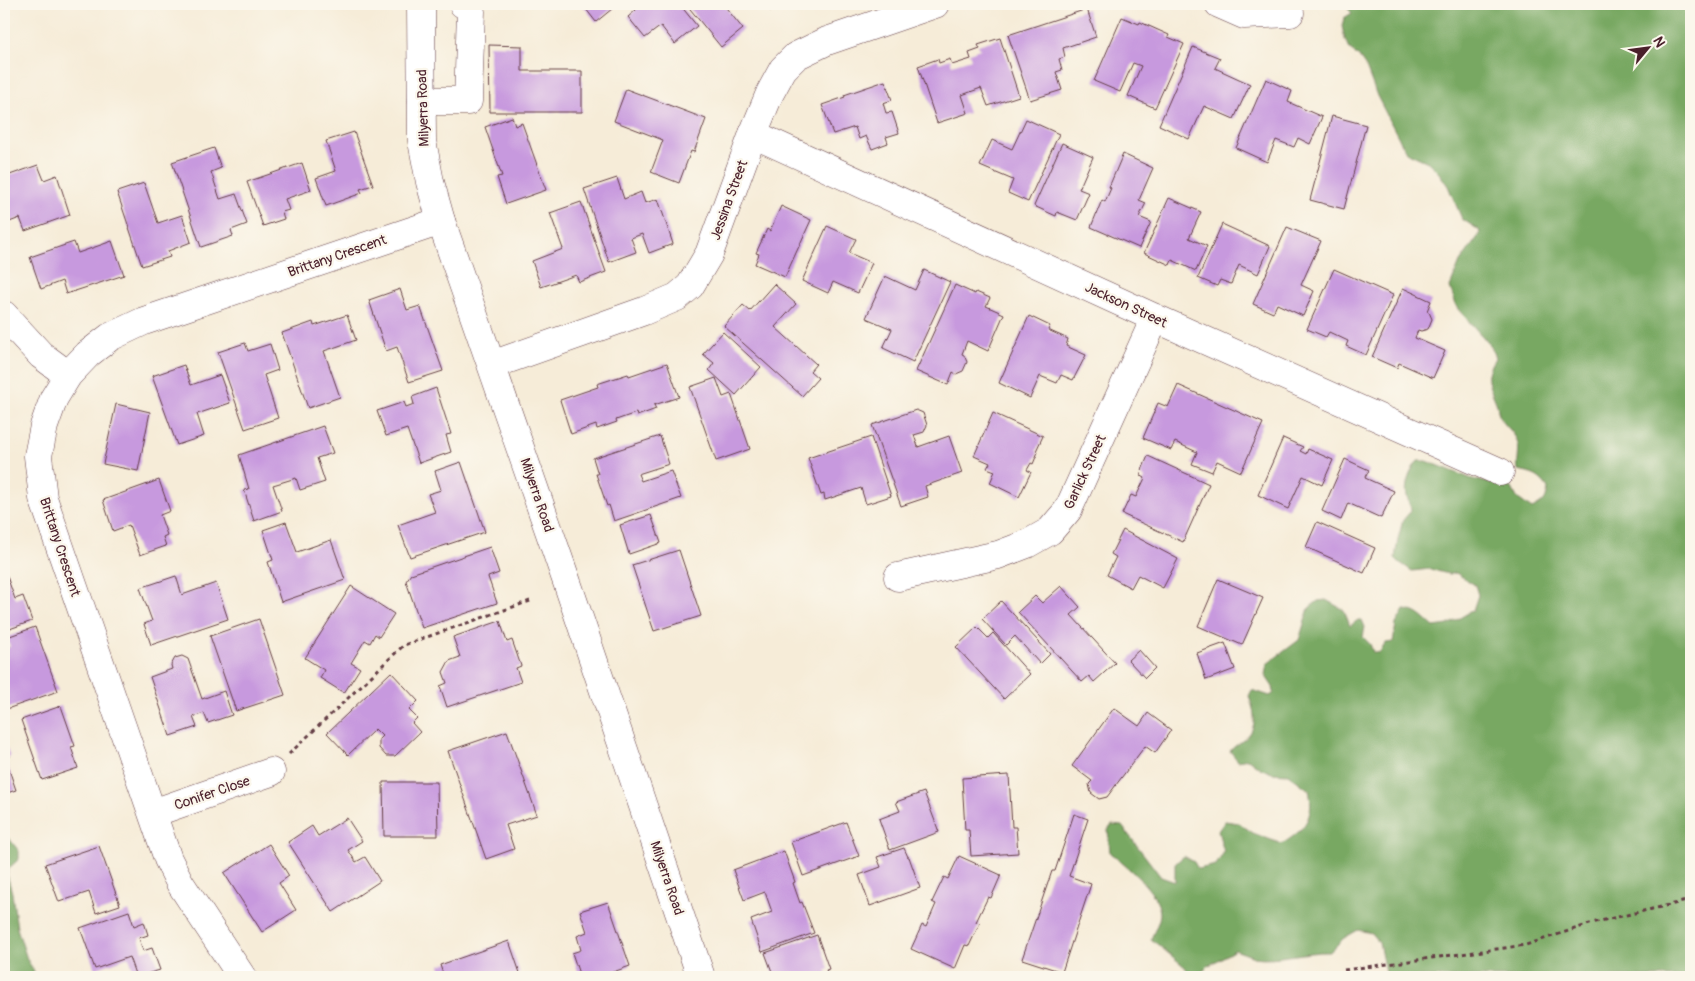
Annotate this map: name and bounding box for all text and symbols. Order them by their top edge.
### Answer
north arrow [1622,22,1672,72]
text: N [1649,34,1669,50]
street label: Milyerra Road [413,69,433,147]
street label: Jessina Street [707,157,751,242]
street label: Brittany Crescent [285,231,389,281]
street label: Jackson Street [1082,279,1170,332]
street label: Garlick Street [1060,432,1110,512]
street label: Milyerra Road [516,456,558,534]
street label: Brittany Crescent [36,495,84,599]
street label: Conifer Close [172,772,252,814]
street label: Milyerra Road [646,839,688,917]

